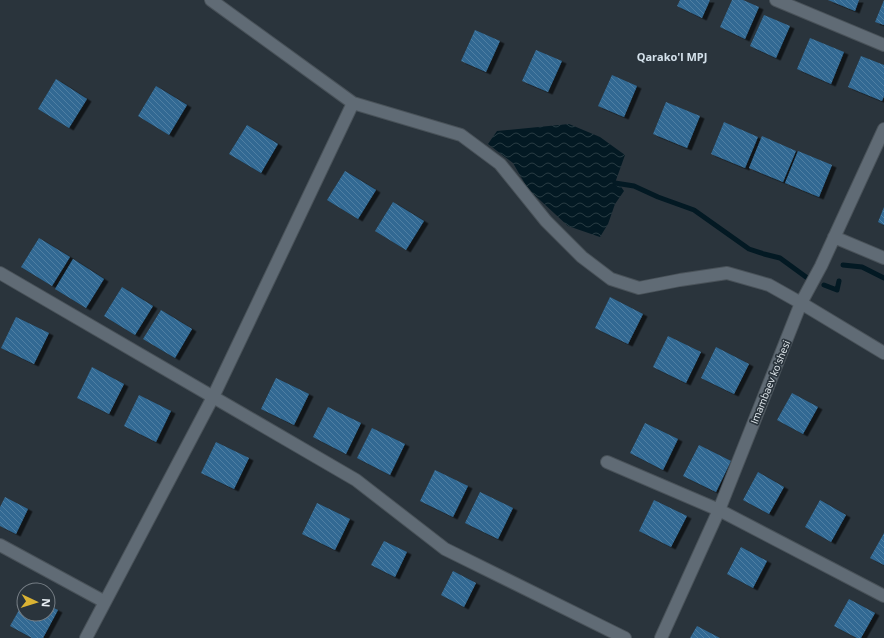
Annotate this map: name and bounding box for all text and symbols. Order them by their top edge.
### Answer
district label: Qarako'l MPJ [637,49,707,64]
street label: Imambaev ko'shesi [747,338,793,426]
north arrow [16,582,56,622]
text: N [39,598,54,608]

